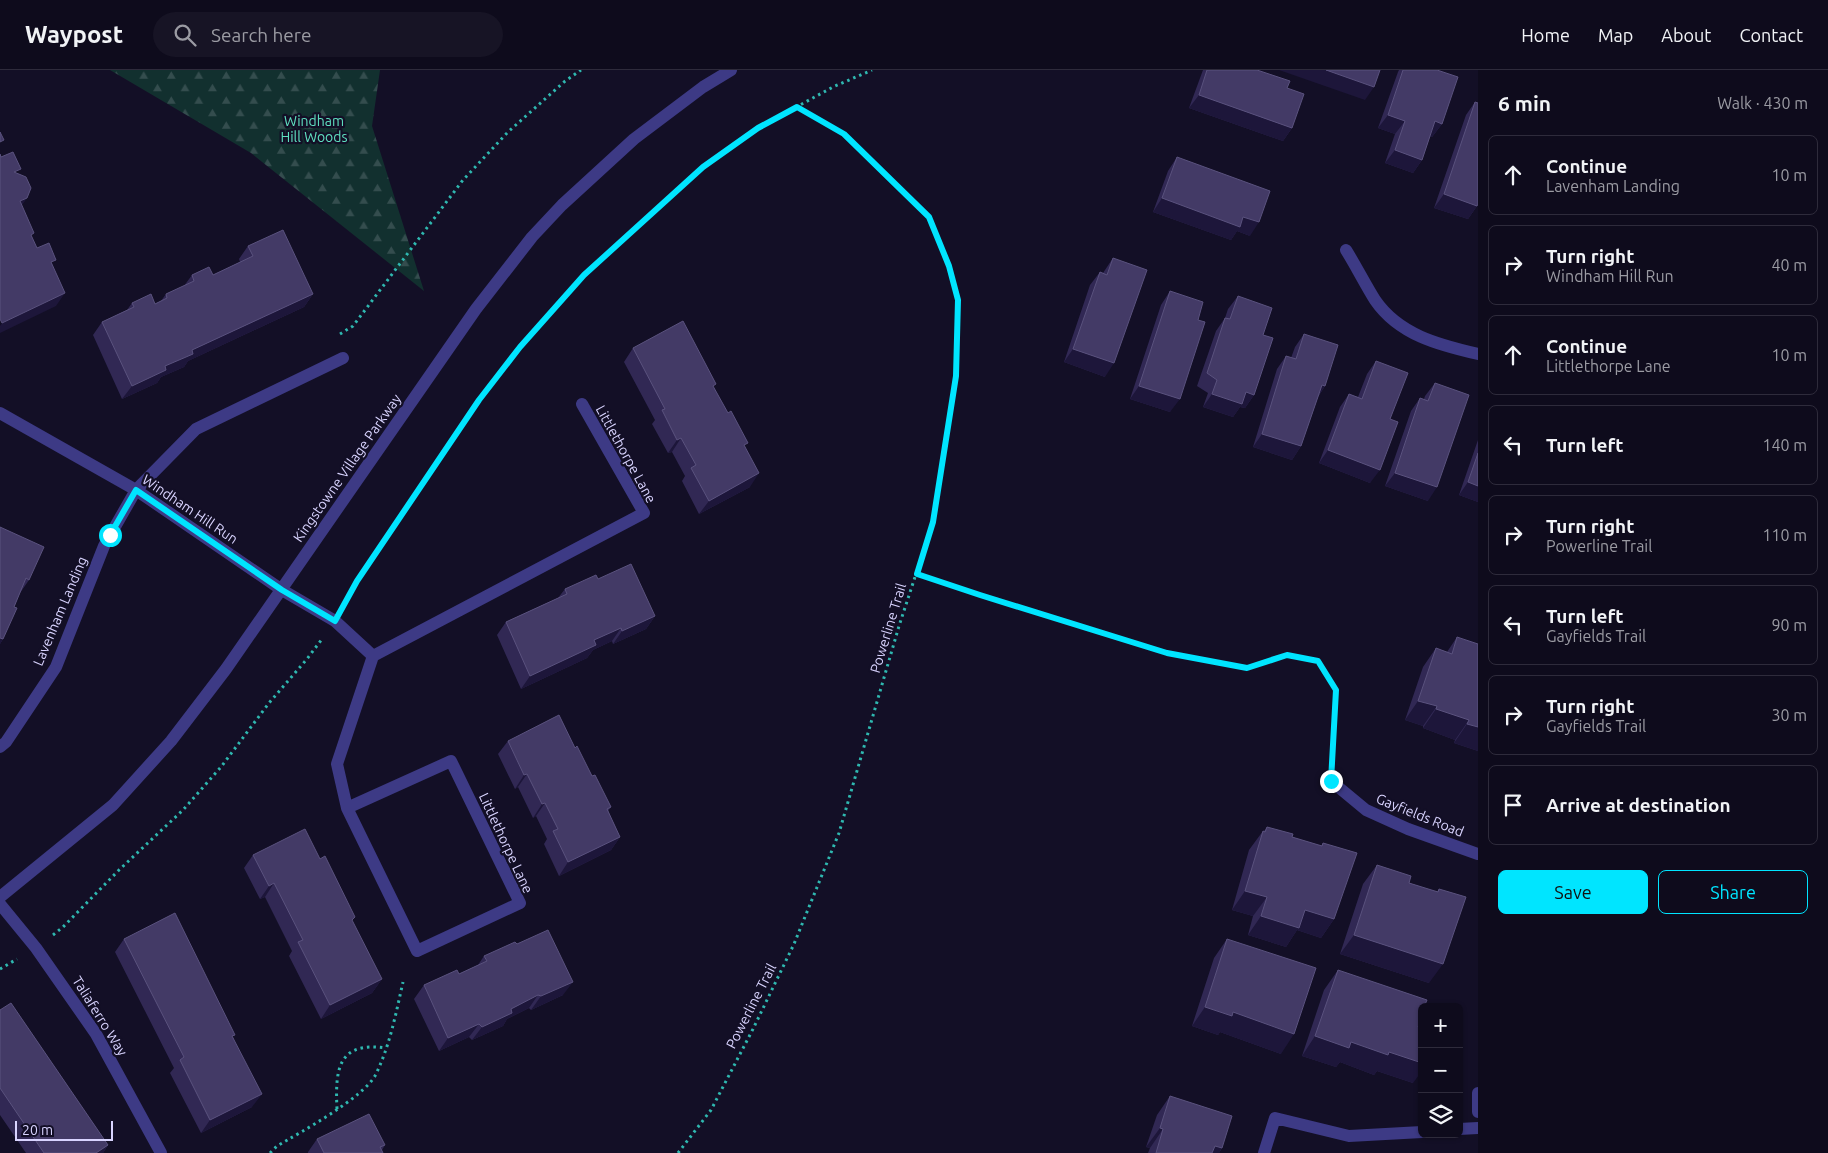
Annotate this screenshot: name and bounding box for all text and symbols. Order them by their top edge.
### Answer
search box [153,12,503,57]
text: Waypost [25,21,123,48]
icon: search [171,21,199,49]
text: Search here [211,24,311,46]
text: Home [1521,25,1570,45]
text: Map [1598,25,1633,45]
text: About [1661,25,1711,45]
text: Contact [1739,25,1803,45]
text: 6 min [1498,91,1551,115]
text: Walk · 430 m [1717,94,1808,112]
park label: Windham Hill Woods [280,113,348,145]
text: Continue [1546,155,1627,177]
icon: ahead [1499,161,1527,189]
text: 10 m [1771,166,1807,184]
text: Lavenham Landing [1546,177,1680,195]
text: Turn right [1546,245,1634,267]
icon: right [1499,251,1527,279]
text: 40 m [1771,256,1807,274]
text: Windham Hill Run [1546,267,1674,285]
text: Continue [1546,335,1627,357]
icon: ahead [1499,341,1527,369]
text: 10 m [1771,346,1807,364]
text: Littlethorpe Lane [1546,357,1671,375]
street label: Kingstowne Village Parkway [290,391,404,545]
street label: Littlethorpe Lane [593,402,659,506]
icon: left [1499,431,1527,459]
text: Turn left [1546,434,1624,456]
text: 140 m [1762,436,1807,454]
street label: Windham Hill Run [139,471,241,547]
text: Turn right [1546,515,1634,537]
icon: right [1499,521,1527,549]
route start [99,524,122,547]
text: 110 m [1762,526,1807,544]
text: Powerline Trail [1546,537,1652,555]
street label: Lavenham Landing [30,554,90,668]
street label: Powerline Trail [867,581,909,675]
text: Turn left [1546,605,1624,627]
icon: left [1499,611,1527,639]
text: 90 m [1771,616,1807,634]
text: Gayfields Trail [1546,627,1646,645]
text: Turn right [1546,695,1634,717]
icon: right [1499,701,1527,729]
text: 30 m [1771,706,1807,724]
text: Gayfields Trail [1546,717,1646,735]
route end [1320,770,1343,793]
street label: Littlethorpe Lane [476,790,536,896]
street label: Gayfields Road [1374,790,1466,840]
icon: arrive [1499,791,1527,819]
text: Arrive at destination [1546,794,1731,816]
button: Save [1498,870,1648,914]
button: Share [1658,870,1808,914]
street label: Powerline Trail [723,961,779,1051]
street label: Taliaferro Way [69,973,131,1059]
map controls [1418,1003,1463,1138]
button: + [1418,1003,1463,1048]
button: − [1418,1048,1463,1093]
button: layers [1418,1093,1463,1138]
scale bar [15,1118,112,1141]
text: 20 m [22,1122,53,1138]

